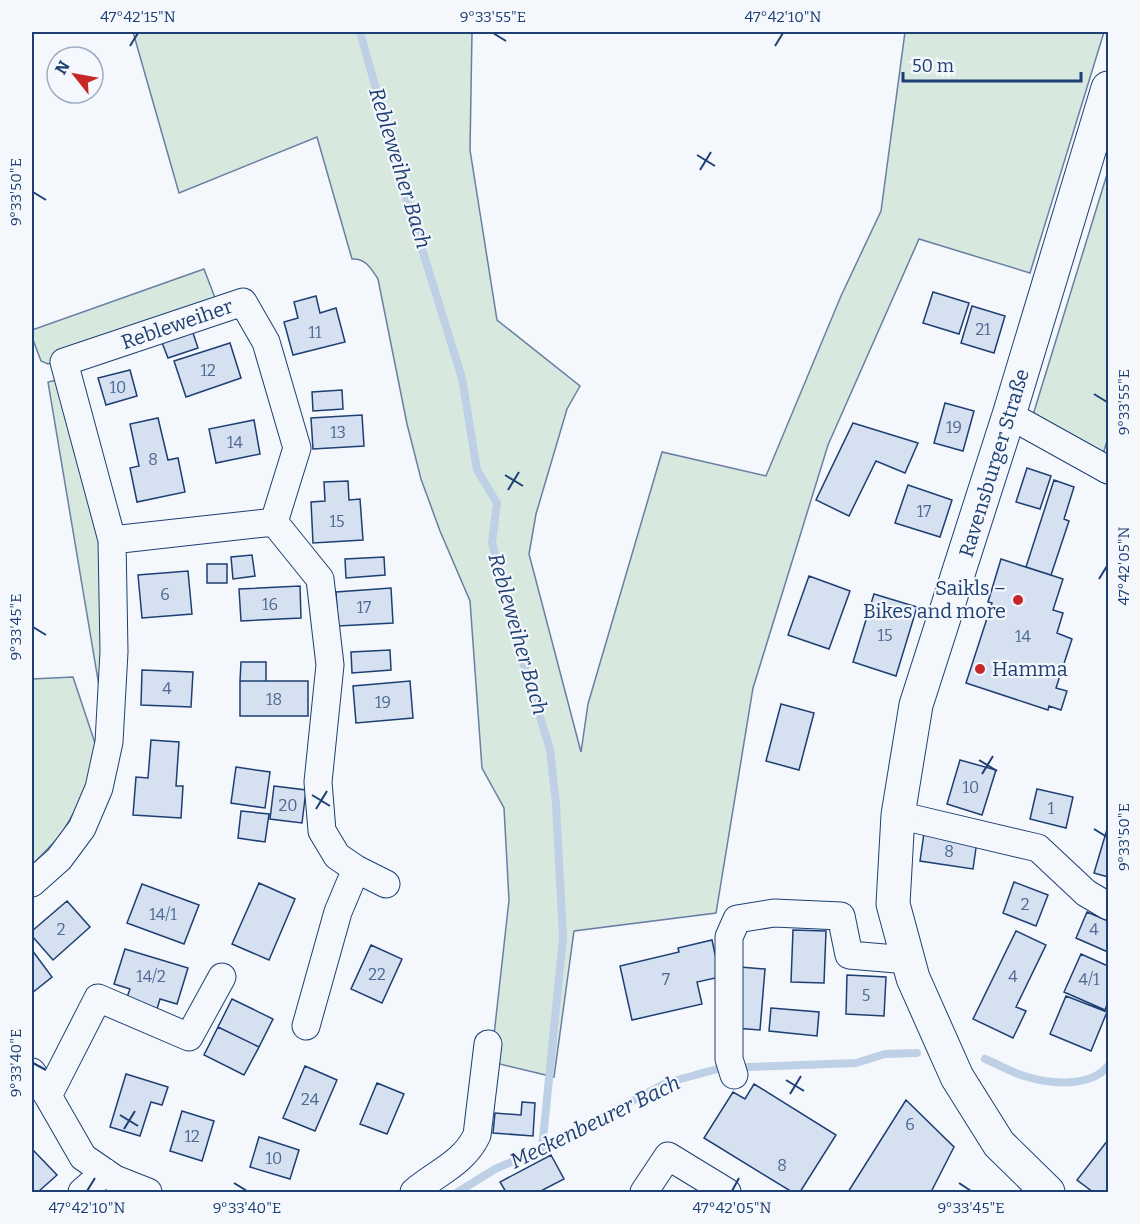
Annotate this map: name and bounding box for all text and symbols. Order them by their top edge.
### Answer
text: 47°42'15"N [100,8,176,26]
text: 9°33'55"E [460,8,526,26]
text: 47°42'10"N [745,8,822,26]
north arrow [45,45,105,105]
scale bar [903,45,1082,83]
text: 50 m [912,55,954,77]
text: N [51,57,74,78]
water label: Rebleweiher Bach [363,84,437,252]
text: 9°33'50"E [7,158,25,226]
street label: Rebleweiher [118,294,236,354]
house number: 21 [975,320,991,339]
house number: 11 [309,323,322,342]
house number: 12 [200,361,216,380]
street label: Ravensburger Straße [954,366,1034,560]
text: 9°33'55"E [1115,369,1133,435]
house number: 10 [110,378,126,397]
house number: 19 [946,418,962,437]
house number: 13 [330,423,346,442]
house number: 14 [227,433,244,452]
house number: 8 [148,450,158,469]
house number: 17 [917,502,931,521]
house number: 15 [329,512,345,531]
text: 47°42'05"N [1115,526,1133,605]
water label: Rebleweiher Bach [483,550,553,718]
place label: Saikls – Bikes and more [863,576,1006,623]
house number: 6 [160,585,170,604]
text: 9°33'45"E [7,593,25,661]
marker: Saikls – Bikes and more [1011,593,1025,607]
house number: 16 [262,595,278,614]
house number: 17 [357,598,371,617]
house number: 15 [877,626,893,645]
house number: 14 [1015,627,1032,646]
place label: Hamma [992,657,1068,681]
marker: Hamma [973,662,987,676]
house number: 4 [162,679,172,698]
house number: 18 [266,690,282,709]
house number: 19 [375,693,391,712]
house number: 10 [963,778,979,797]
house number: 20 [279,796,297,815]
house number: 1 [1048,799,1055,818]
text: 9°33'50"E [1115,803,1133,871]
house number: 8 [944,842,954,861]
house number: 2 [1021,895,1029,914]
house number: 14/1 [149,905,177,924]
house number: 2 [57,920,65,939]
house number: 4 [1089,920,1099,939]
house number: 22 [368,965,386,984]
house number: 14/2 [136,967,166,986]
house number: 4 [1008,967,1018,986]
house number: 7 [662,970,670,989]
house number: 4/1 [1079,970,1100,989]
house number: 5 [862,986,870,1005]
text: 9°33'40"E [7,1029,25,1097]
water label: Meckenbeurer Bach [506,1070,684,1174]
house number: 24 [301,1090,320,1109]
house number: 6 [905,1115,915,1134]
house number: 12 [184,1127,200,1146]
house number: 10 [266,1149,282,1168]
house number: 8 [777,1156,787,1175]
text: 47°42'10"N [49,1199,126,1217]
text: 9°33'40"E [213,1199,281,1217]
text: 47°42'05"N [693,1199,772,1217]
text: 9°33'45"E [937,1199,1005,1217]

